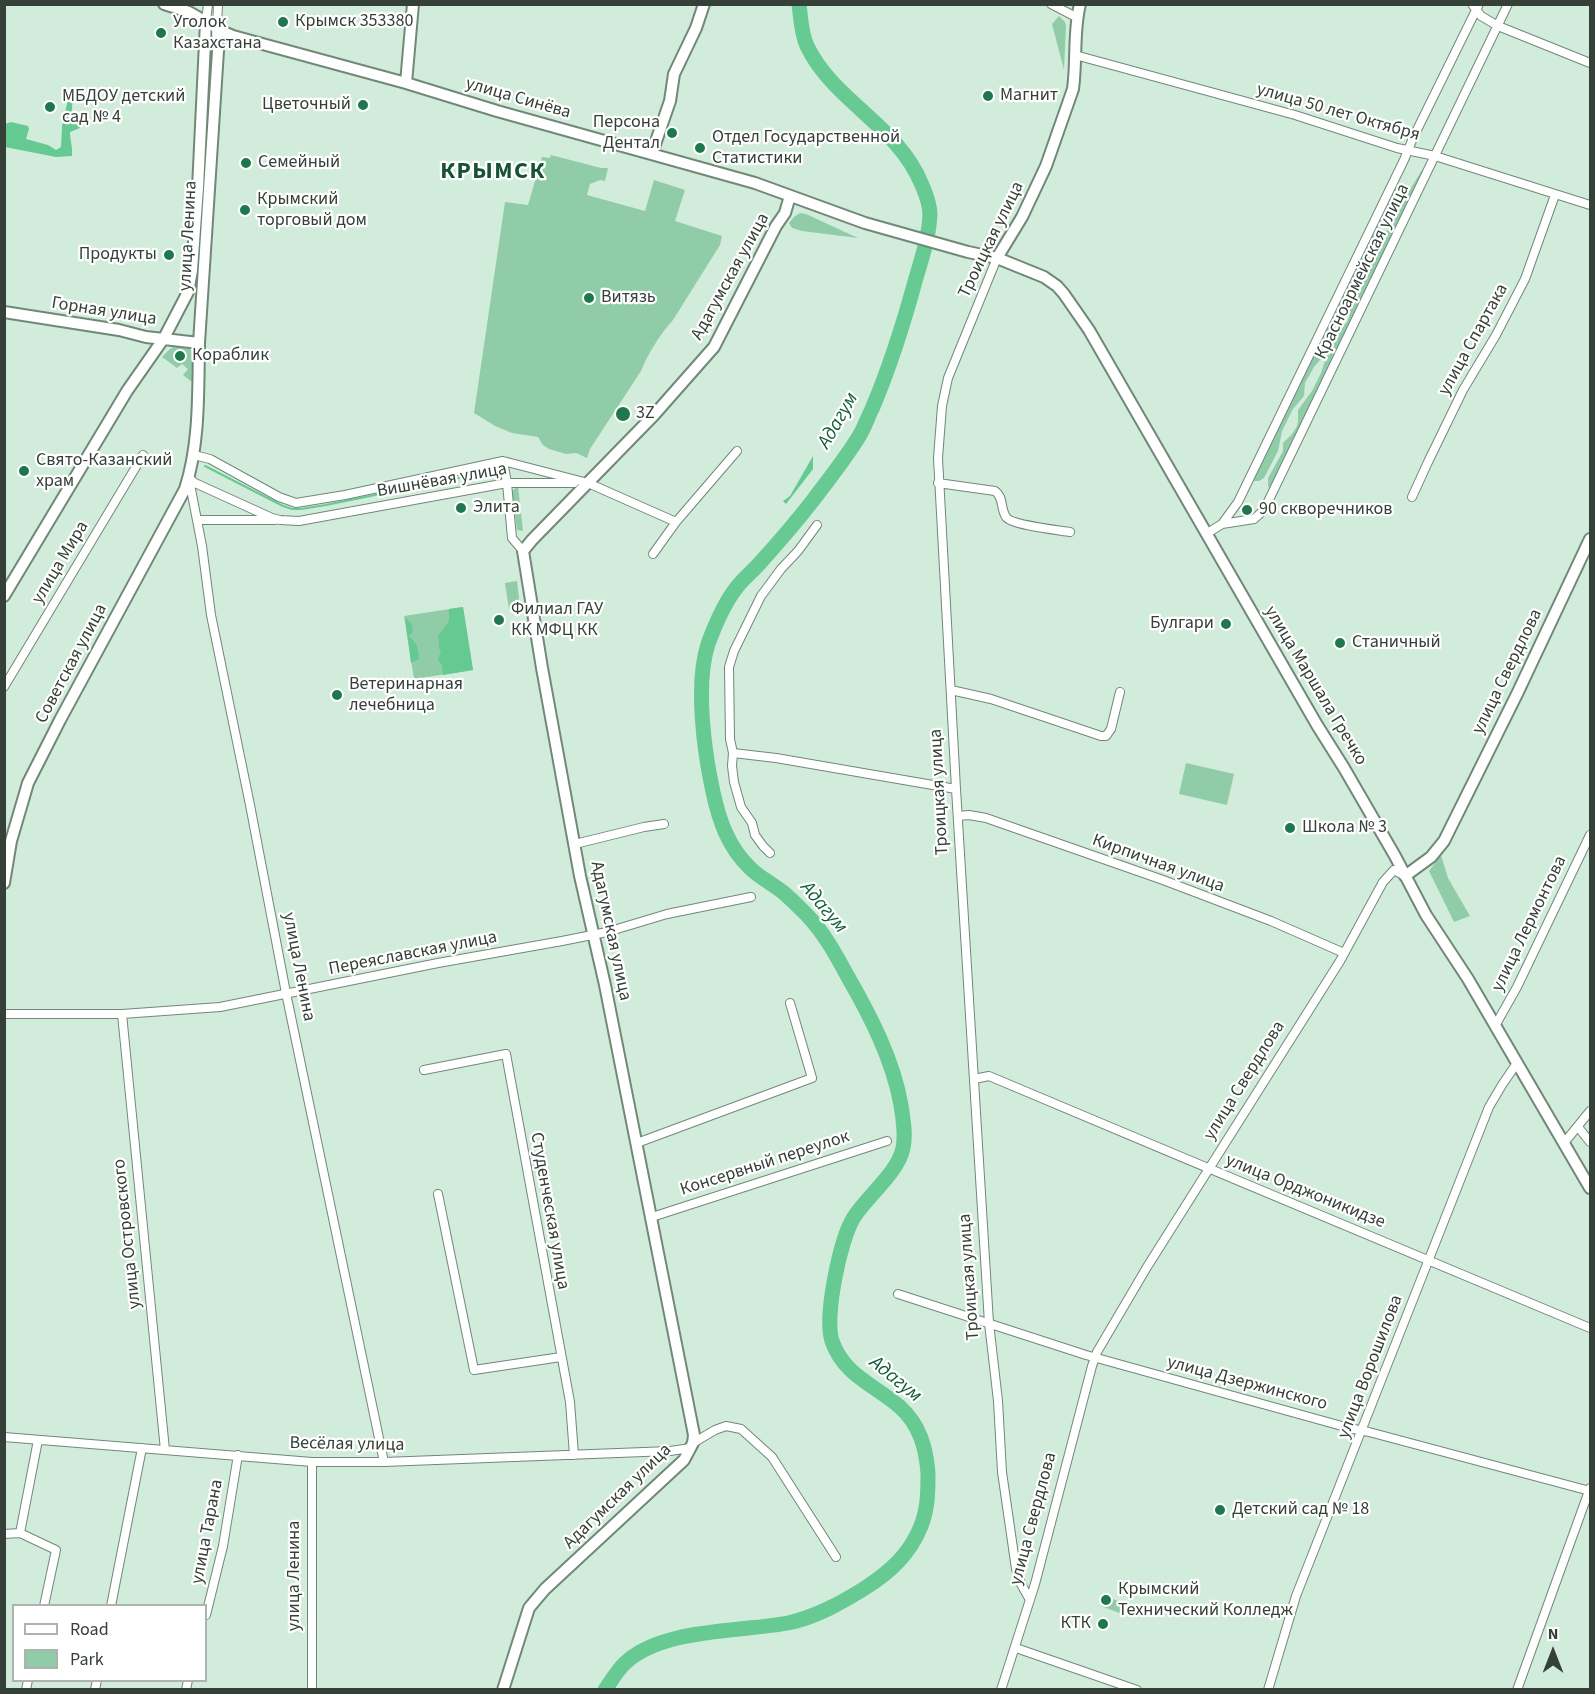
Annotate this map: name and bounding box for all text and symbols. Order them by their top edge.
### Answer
place label: Крымск 353380 [295,11,413,33]
place label: Уголок Казахстана [173,12,262,54]
marker: Крымск 353380 [276,15,290,29]
marker: Уголок Казахстана [154,26,168,40]
street label: улица Синёва [463,74,573,124]
street label: улица 50 лет Октября [1254,79,1422,147]
place label: Магнит [1000,85,1058,107]
place label: МБДОУ детский сад № 4 [62,86,185,128]
marker: Магнит [981,89,995,103]
place label: Цветочный [262,94,351,116]
marker: Цветочный [356,98,370,112]
marker: МБДОУ детский сад № 4 [43,100,57,114]
place label: Персона Дентал [593,112,660,154]
marker: Персона Дентал [665,126,679,140]
place label: Отдел Государственной Статистики [712,127,900,170]
marker: Отдел Государственной Статистики [693,141,707,155]
place label: Семейный [258,152,340,174]
marker: Семейный [239,156,253,170]
district label: КРЫМСК [440,159,546,187]
street label: Троицкая улица [955,178,1029,302]
street label: улица Ленина [175,180,203,292]
street label: Красноармейская улица [1311,181,1415,363]
place label: Крымский торговый дом [257,189,367,232]
marker: Крымский торговый дом [238,203,252,217]
street label: Адагумская улица [687,210,775,344]
place label: Продукты [79,244,157,266]
marker: Продукты [162,248,176,262]
street label: улица Спартака [1434,280,1514,400]
place label: Витязь [601,287,656,309]
marker: Витязь [582,291,596,305]
street label: Горная улица [50,293,158,331]
place label: Кораблик [192,345,269,367]
marker: Кораблик [173,349,187,363]
water label: Адагум [813,389,865,453]
place label: 3Z [636,403,655,425]
marker: 3Z [614,405,632,423]
place label: Свято-Казанский храм [36,450,172,492]
street label: Вишнёвая улица [375,459,509,503]
marker: Свято-Казанский храм [17,464,31,478]
place label: Элита [473,497,520,519]
place label: 90 скворечников [1259,499,1392,521]
marker: Элита [454,501,468,515]
marker: 90 скворечников [1240,503,1254,517]
street label: улица Мира [28,518,94,608]
place label: Филиал ГАУ КК МФЦ КК [511,599,603,642]
street label: Советская улица [31,601,113,727]
street label: улица Маршала Гречко [1259,602,1371,770]
street label: улица Свердлова [1468,606,1548,738]
marker: Филиал ГАУ КК МФЦ КК [492,613,506,627]
place label: Булгари [1150,613,1214,635]
marker: Булгари [1219,617,1233,631]
place label: Станичный [1352,632,1441,654]
marker: Станичный [1333,636,1347,650]
place label: Ветеринарная лечебница [349,674,463,716]
marker: Ветеринарная лечебница [330,688,344,702]
street label: Троицкая улица [926,728,954,856]
place label: Школа № 3 [1302,817,1387,839]
marker: Школа № 3 [1283,821,1297,835]
street label: Кирпичная улица [1089,830,1227,898]
street label: улица Лермонтова [1488,853,1572,995]
street label: Адагумская улица [585,859,635,1003]
water label: Адагум [794,877,852,939]
street label: улица Ленина [277,911,319,1023]
street label: Переяславская улица [327,927,499,981]
street label: улица Свердлова [1200,1017,1290,1145]
street label: Консервный переулок [678,1126,852,1202]
street label: Студенческая улица [525,1131,573,1291]
street label: улица Орджоникидзе [1222,1150,1388,1234]
street label: улица Островского [109,1158,147,1310]
street label: Троицкая улица [955,1213,985,1341]
street label: улица Ворошилова [1334,1292,1408,1442]
water label: Адагум [864,1352,926,1408]
street label: улица Дзержинского [1165,1352,1329,1416]
street label: Весёлая улица [289,1433,405,1457]
street label: Адагумская улица [559,1440,677,1554]
street label: улица Свердлова [1006,1450,1062,1588]
street label: улица Тарана [187,1478,229,1586]
place label: Детский сад № 18 [1232,1499,1369,1521]
marker: Детский сад № 18 [1213,1503,1227,1517]
street label: улица Ленина [284,1521,306,1631]
place label: Крымский Технический Колледж [1118,1579,1293,1622]
marker: Крымский Технический Колледж [1099,1593,1113,1607]
legend [12,1604,207,1682]
place label: КТК [1061,1613,1091,1635]
text: Road [70,1617,109,1642]
marker: КТК [1096,1617,1110,1631]
north arrow [1523,1622,1583,1682]
text: N [1548,1623,1558,1645]
text: Park [70,1647,104,1672]

